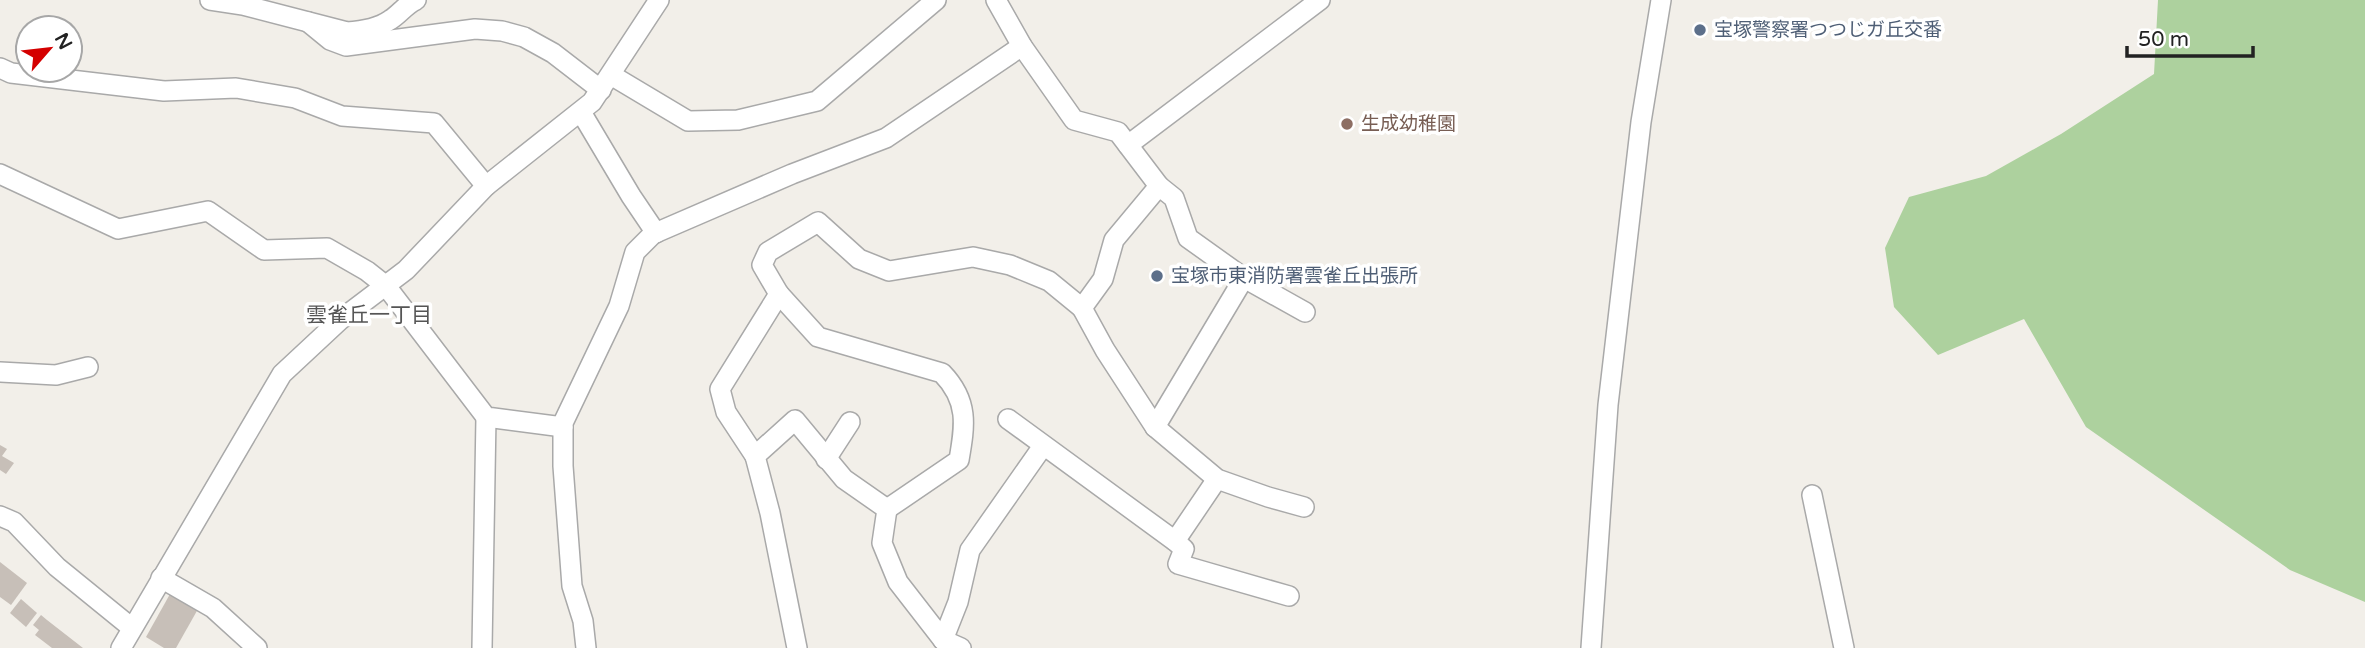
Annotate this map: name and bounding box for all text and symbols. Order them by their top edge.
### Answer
north arrow [14,14,84,84]
scale bar [2127,14,2253,58]
place label: 宝塚警察署つつじガ丘交番 [1714,19,1942,41]
marker: 宝塚警察署つつじガ丘交番 [1692,22,1708,38]
text: 50 m [2138,27,2189,52]
text: N [50,30,76,53]
place label: 生成幼稚園 [1361,113,1456,135]
marker: 生成幼稚園 [1339,116,1355,132]
place label: 宝塚市東消防署雲雀丘出張所 [1171,265,1418,287]
marker: 宝塚市東消防署雲雀丘出張所 [1149,268,1165,284]
district label: 雲雀丘一丁目 [306,303,432,328]

